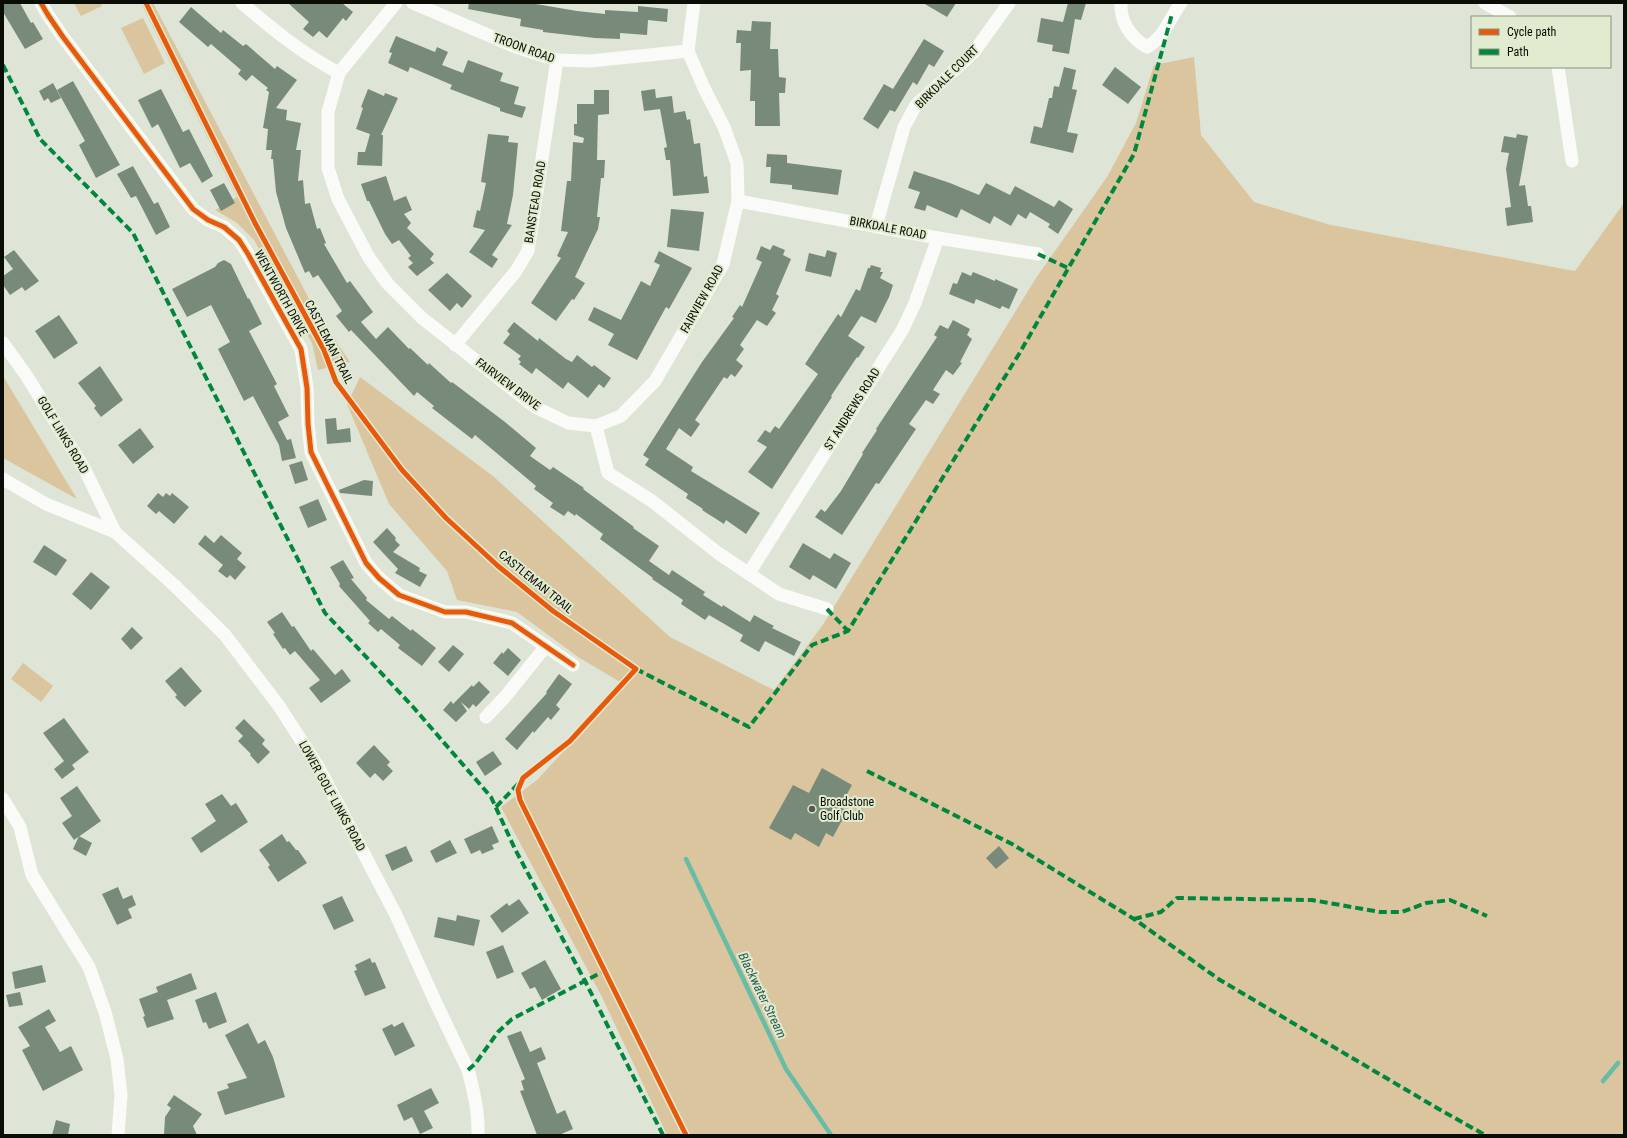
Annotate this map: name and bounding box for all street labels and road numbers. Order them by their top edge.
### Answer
street label: TROON ROAD [491,30,557,66]
street label: BIRKDALE COURT [913,43,981,111]
street label: BANSTEAD ROAD [522,160,548,244]
street label: BIRKDALE ROAD [848,214,928,242]
street label: WENTWORTH DRIVE [252,247,310,339]
street label: FAIRVIEW ROAD [678,262,727,336]
street label: CASTLEMAN TRAIL [302,298,356,386]
street label: FAIRVIEW DRIVE [473,355,543,413]
street label: ST ANDREWS ROAD [821,365,883,453]
street label: GOLF LINKS ROAD [34,394,92,476]
street label: CASTLEMAN TRAIL [496,548,576,617]
street label: LOWER GOLF LINKS ROAD [296,738,368,854]

